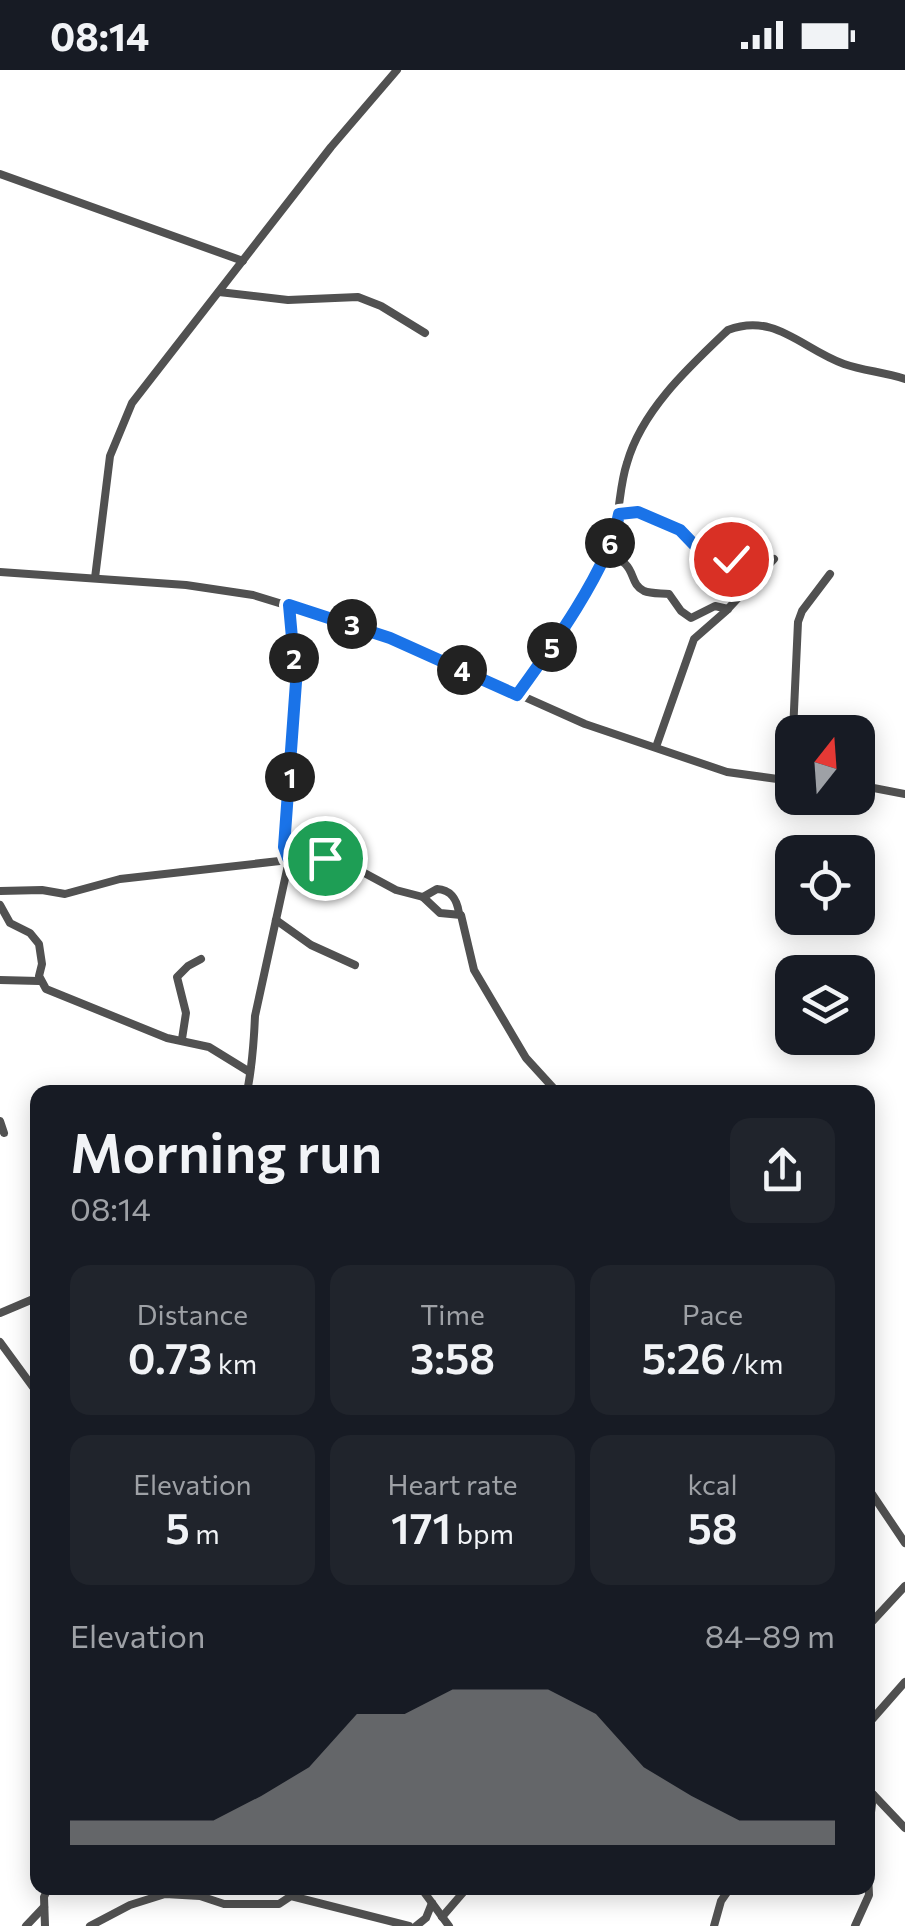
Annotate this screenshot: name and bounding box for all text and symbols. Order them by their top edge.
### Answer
text: 08:14 [50,12,149,59]
pin [689,517,774,602]
pin: 6 [585,518,635,568]
text: 6 [601,526,619,560]
icon: check [704,532,759,587]
pin: 3 [327,599,377,649]
text: 3 [344,607,360,641]
pin: 5 [527,622,577,672]
text: 5 [544,630,560,664]
pin: 2 [269,633,319,683]
text: 2 [286,641,302,675]
pin: 4 [437,645,487,695]
text: 4 [453,653,471,687]
north arrow [775,715,875,815]
map controls [775,715,875,1055]
pin: 1 [265,752,315,802]
text: 1 [284,760,296,794]
pin [283,816,368,901]
icon: arrive [298,831,353,886]
button: locate [775,835,875,935]
button: layers [775,955,875,1055]
text: Morning run [70,1117,382,1184]
button: share [730,1118,835,1223]
text: 08:14 [70,1188,151,1228]
text: Distance [137,1297,248,1331]
text: Time [420,1297,485,1331]
text: Pace [682,1297,743,1331]
text: 0.73 [128,1331,212,1383]
text: 3:58 [410,1331,495,1383]
text: 5:26 [642,1331,726,1383]
text: km [212,1346,257,1380]
text: /km [726,1346,783,1380]
text: Elevation [133,1467,252,1501]
text: Heart rate [387,1467,518,1501]
text: kcal [687,1467,738,1501]
text: 5 [165,1501,190,1553]
text: 171 [391,1501,451,1553]
text: 58 [687,1501,738,1553]
text: m [190,1516,220,1550]
text: bpm [451,1516,514,1550]
text: Elevation [70,1615,205,1655]
text: 84–89 m [705,1615,835,1655]

